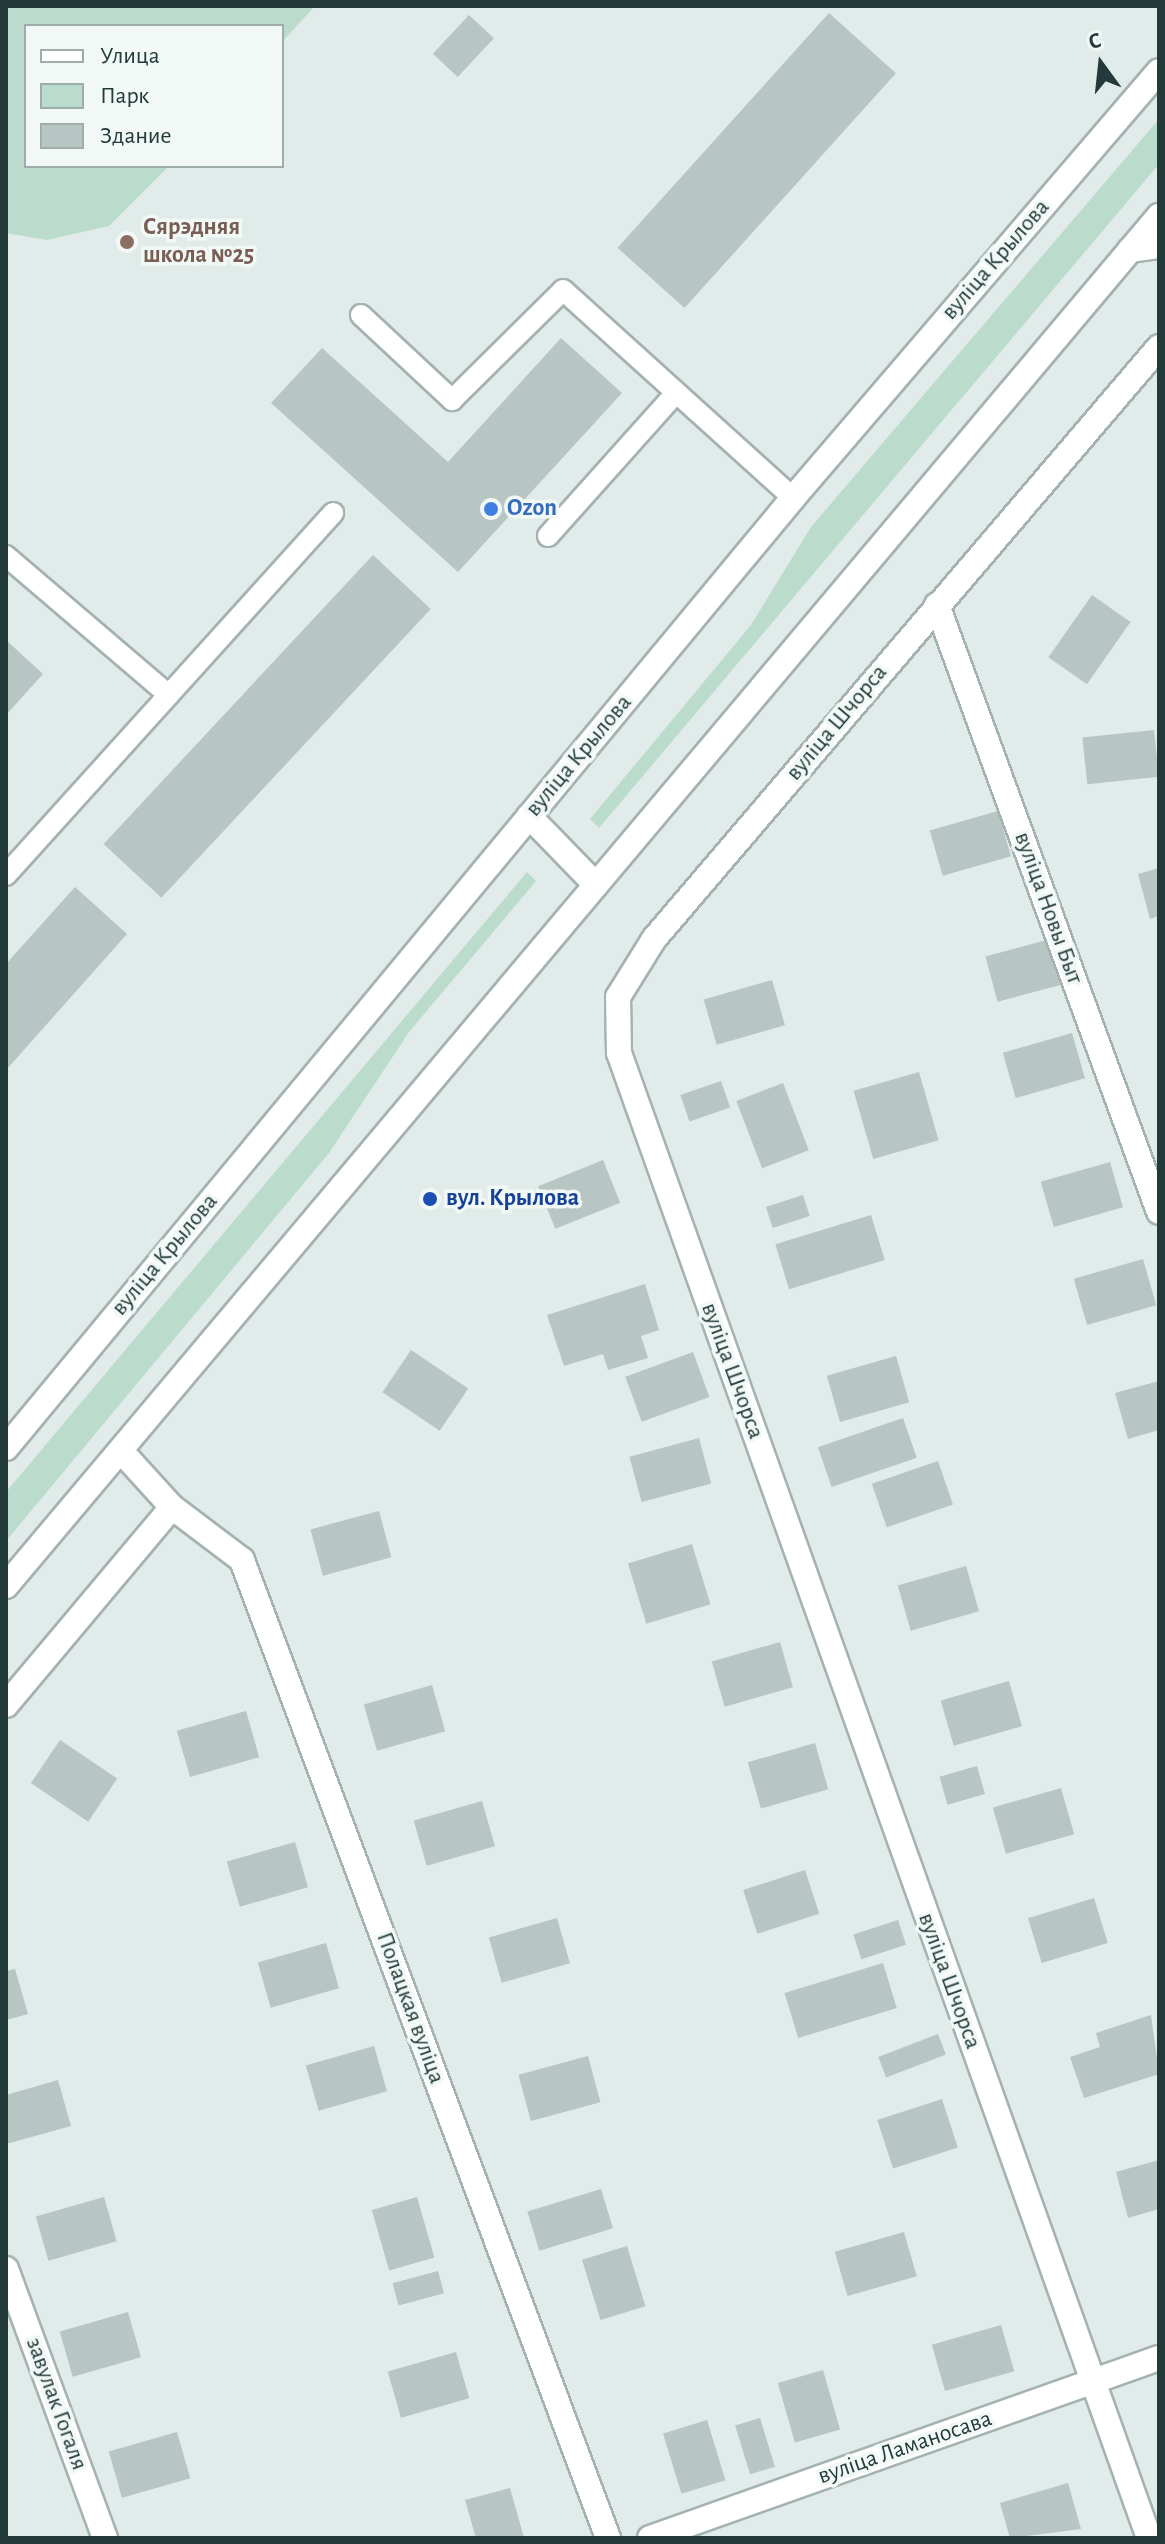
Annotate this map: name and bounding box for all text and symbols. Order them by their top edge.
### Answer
legend [24,24,284,168]
north arrow [1061,24,1141,104]
text: С [1086,29,1104,53]
text: Улица [100,44,160,68]
text: Парк [100,84,149,108]
text: Здание [100,124,171,148]
street label: вуліца Крылова [936,194,1056,326]
place label: Сярэдняя школа №25 [143,214,254,270]
marker: Сярэдняя школа №25 [118,233,136,251]
place label: Ozon [507,495,557,523]
marker: Ozon [482,500,500,518]
street label: вуліца Шчорса [780,659,894,787]
street label: вуліца Крылова [520,689,638,823]
street label: вуліца Новы Быт [1007,828,1089,988]
place label: вул. Крылова [446,1185,579,1213]
street label: вуліца Крылова [106,1188,224,1322]
marker: вул. Крылова [421,1190,439,1208]
street label: вуліца Шчорса [694,1299,770,1443]
street label: вуліца Шчорса [911,1909,987,2053]
street label: Полацкая вуліца [369,1928,451,2088]
street label: завулак Гогаля [19,2334,93,2474]
street label: вуліца Ламаносава [814,2405,996,2491]

